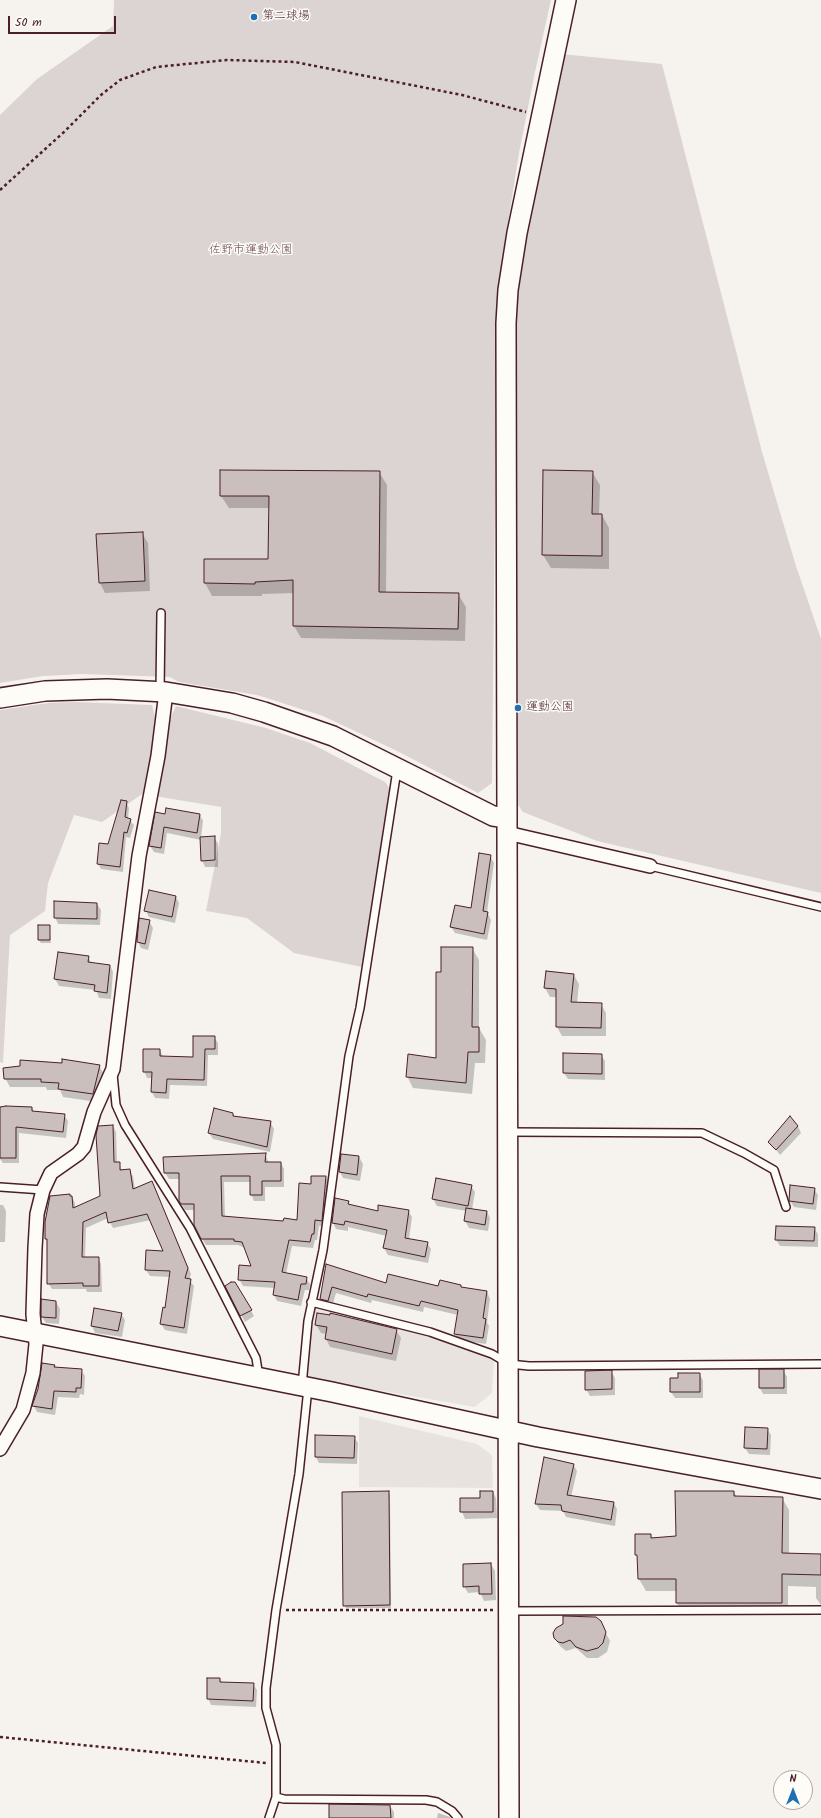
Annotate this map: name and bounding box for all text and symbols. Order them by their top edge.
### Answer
scale bar [10,8,118,34]
place label: 第二球場 [262,10,310,24]
marker: 第二球場 [249,12,259,22]
text: 50 m [15,13,42,32]
park label: 佐野市運動公園 [209,244,293,258]
place label: 運動公園 [526,701,574,715]
marker: 運動公園 [513,703,523,713]
north arrow [773,1770,813,1810]
text: N [790,1770,796,1788]

